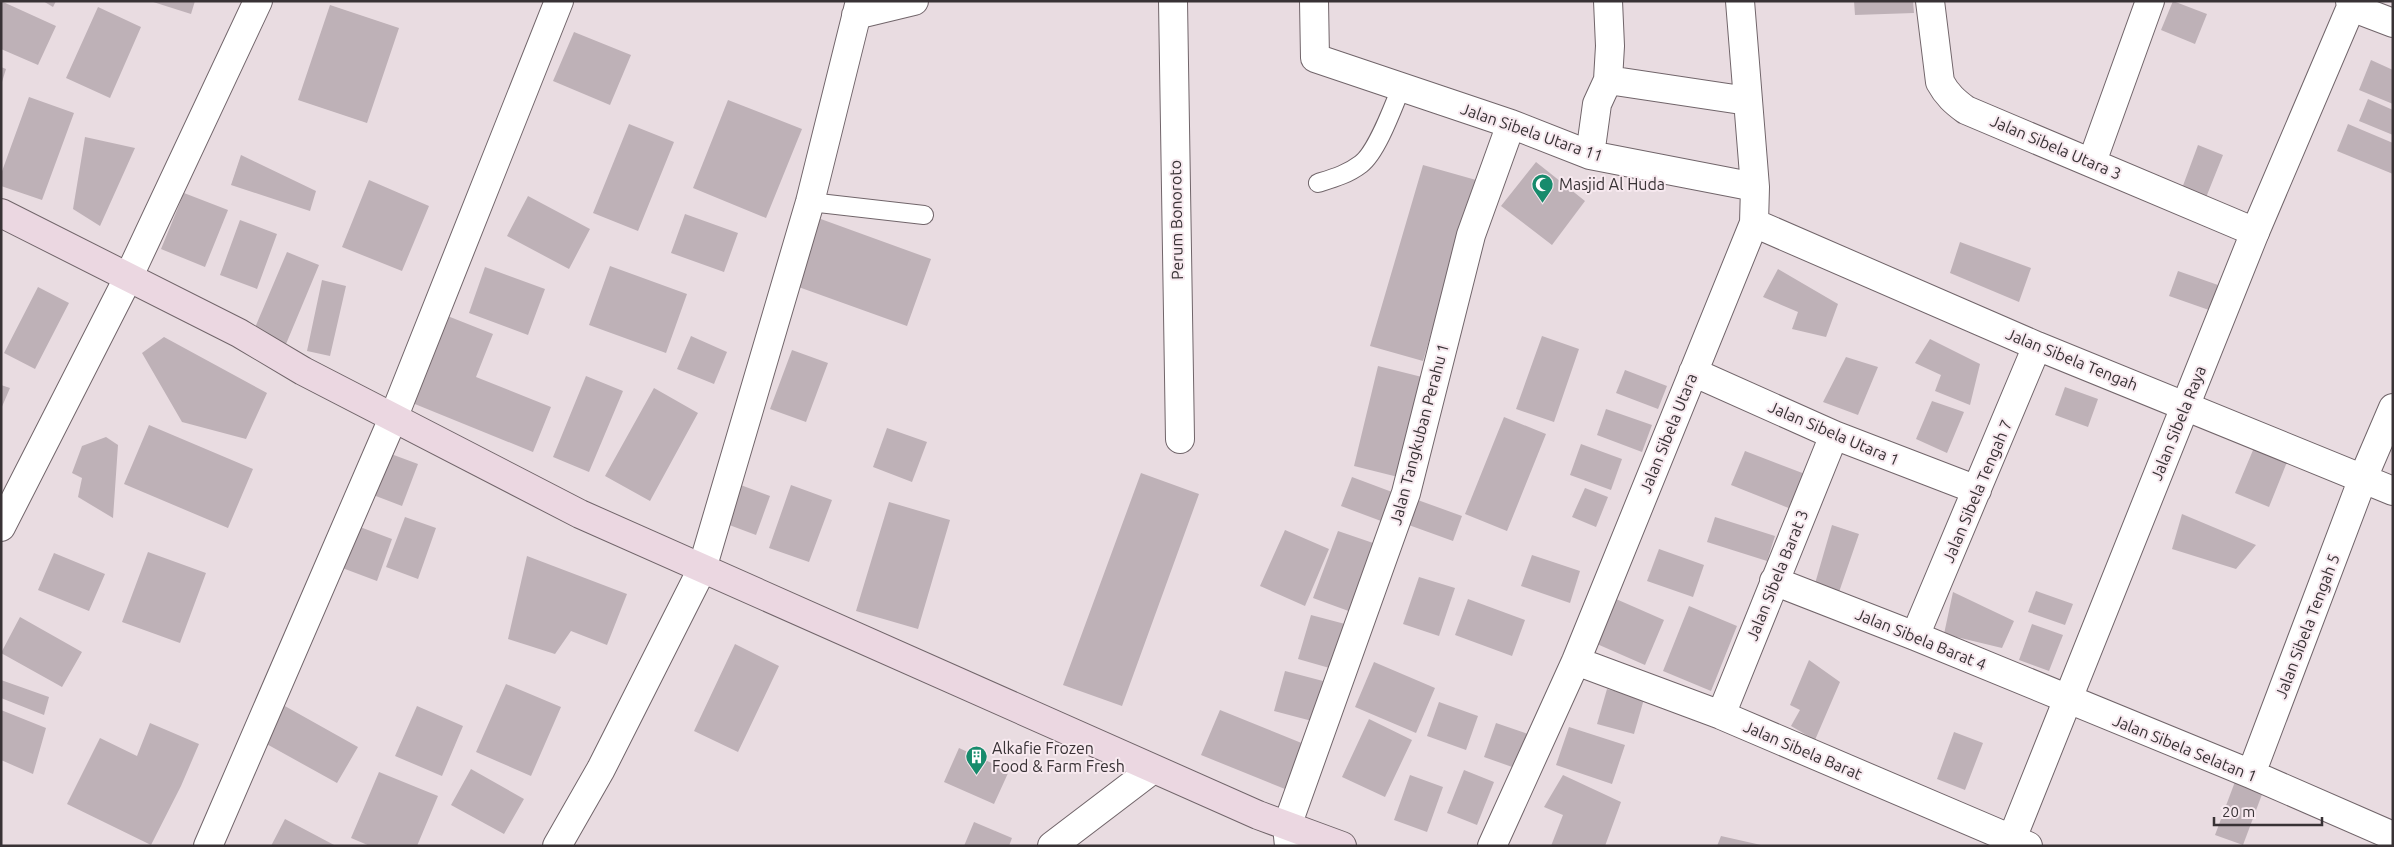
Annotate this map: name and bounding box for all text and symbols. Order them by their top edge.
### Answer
street label: Jalan Sibela Utara 11 [1458,99,1606,165]
street label: Jalan Sibela Utara 3 [1988,111,2124,183]
street label: Perum Bonoroto [1166,160,1186,280]
mosque icon: Masjid Al Huda [1531,172,1555,203]
place label: Masjid Al Huda [1559,175,1665,193]
street label: Jalan Sibela Tengah [2003,324,2141,394]
street label: Jalan Tangkuban Perahu 1 [1386,341,1452,527]
street label: Jalan Sibela Raya [2147,363,2209,483]
street label: Jalan Sibela Utara [1636,370,1700,496]
street label: Jalan Sibela Utara 1 [1766,397,1902,469]
street label: Jalan Sibela Tengah 7 [1939,417,2015,565]
street label: Jalan Sibela Barat 3 [1743,507,1811,643]
street label: Jalan Sibela Tengah 5 [2271,551,2343,701]
street label: Jalan Sibela Barat 4 [1853,605,1989,673]
street label: Jalan Sibela Selatan 1 [2110,711,2260,785]
street label: Jalan Sibela Barat [1741,717,1866,783]
place label: Alkafie Frozen Food & Farm Fresh [992,739,1125,775]
building icon: Alkafie Frozen Food & Farm Fresh [964,745,988,776]
scale bar [2214,794,2322,826]
text: 20 m [2222,803,2255,820]

